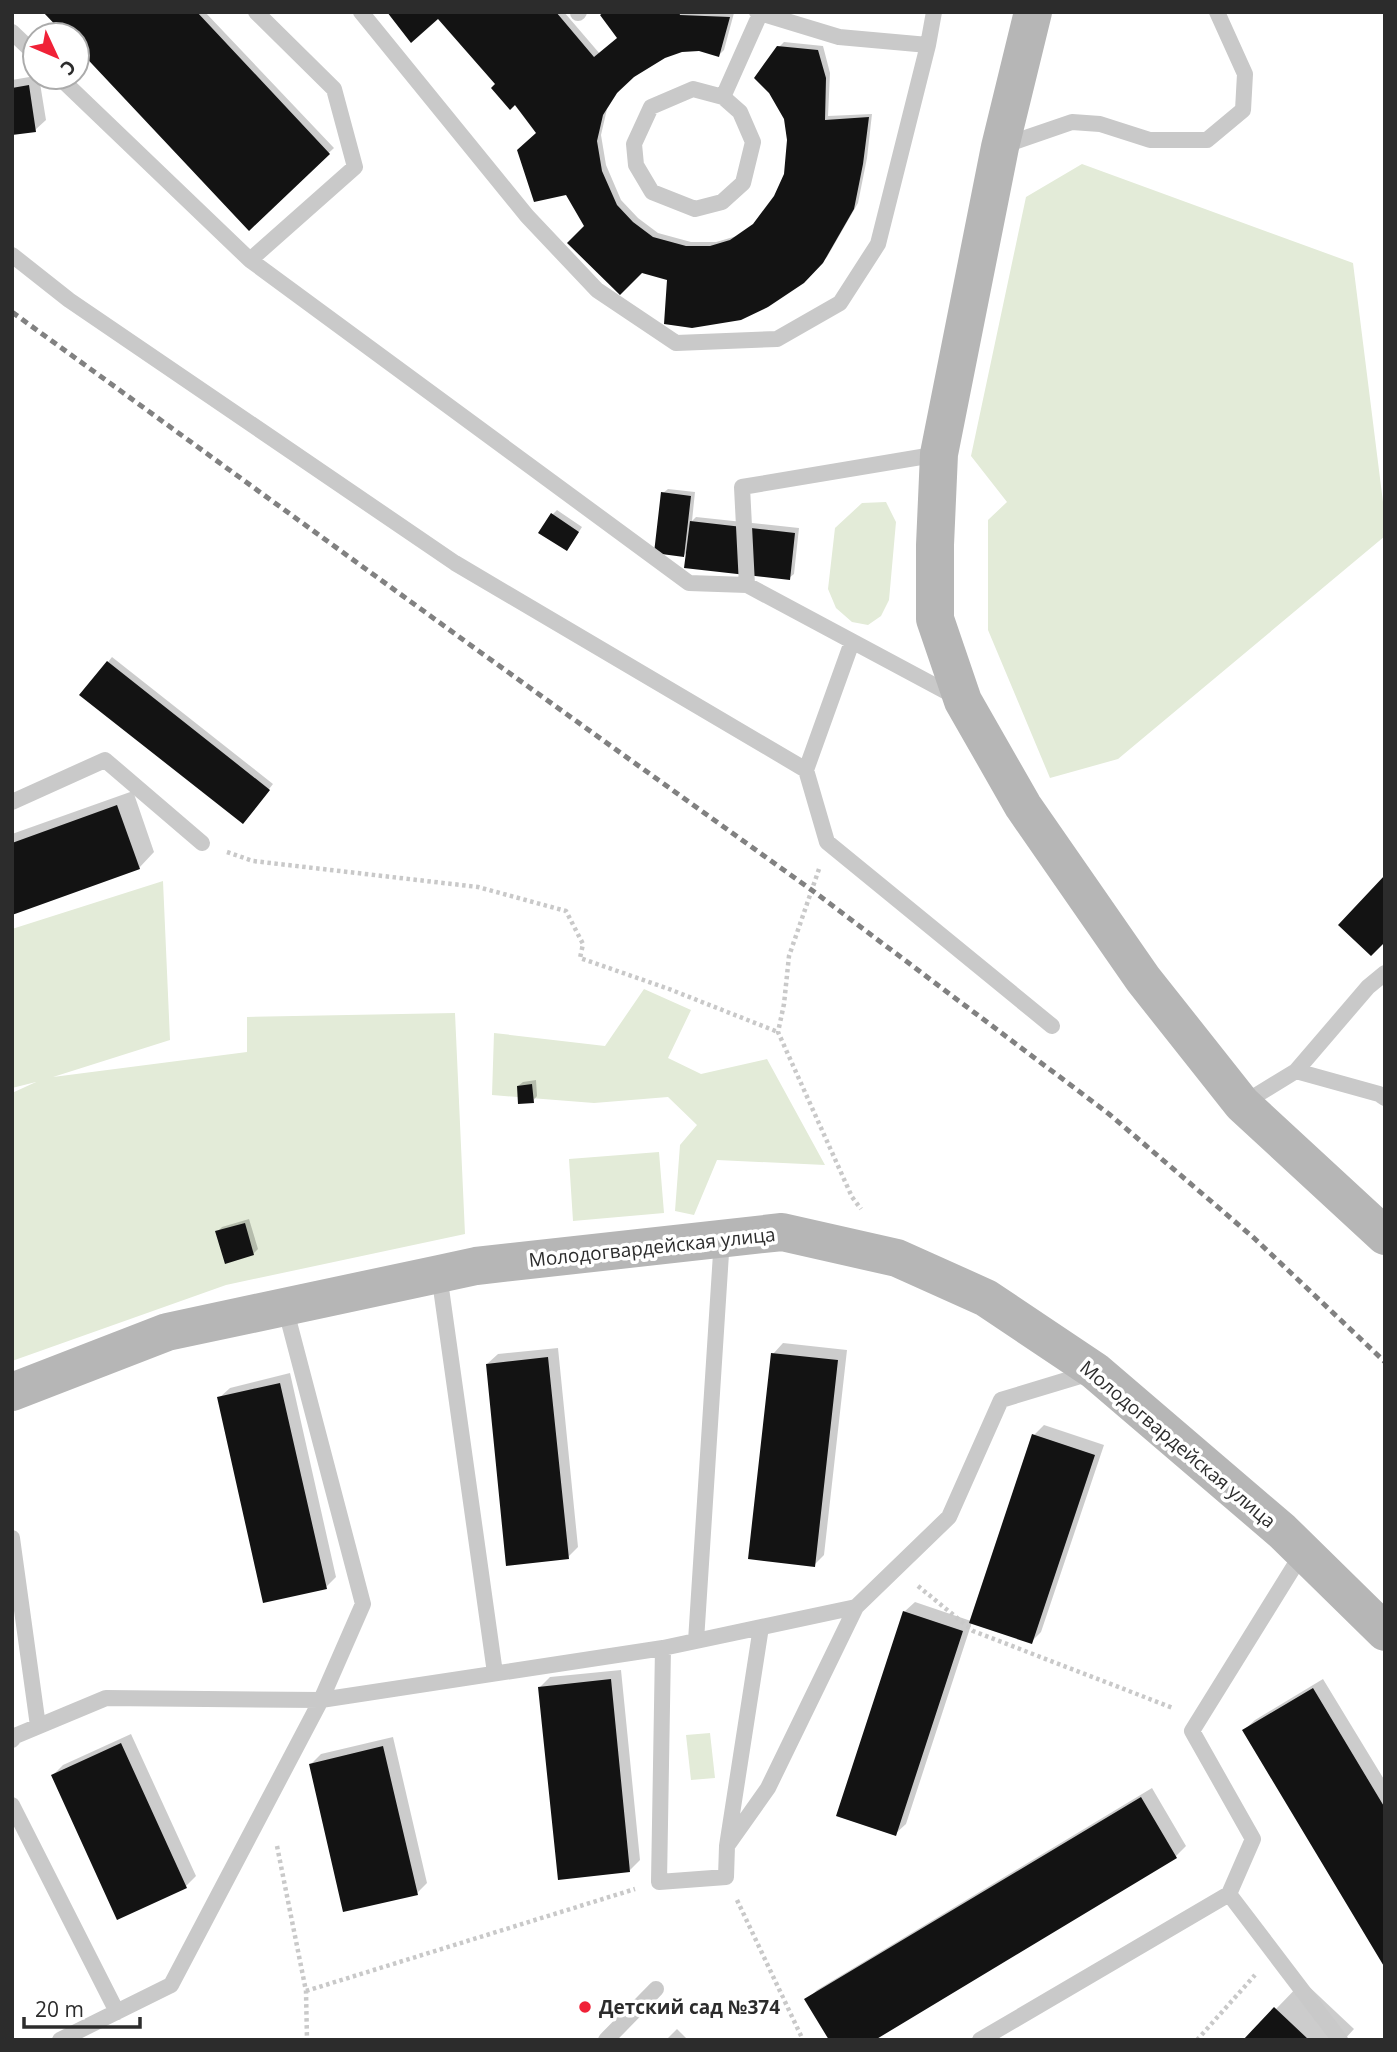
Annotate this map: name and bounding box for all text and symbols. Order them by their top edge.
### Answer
north arrow [21,21,91,91]
text: С [55,54,82,81]
street label: Молодогвардейская улица [527,1221,777,1273]
street label: Молодогвардейская улица [1075,1354,1281,1534]
scale bar [24,1986,140,2030]
place label: Детский сад №374 [599,1994,780,2020]
text: 20 m [35,1995,84,2023]
marker: Детский сад №374 [577,1999,593,2015]

